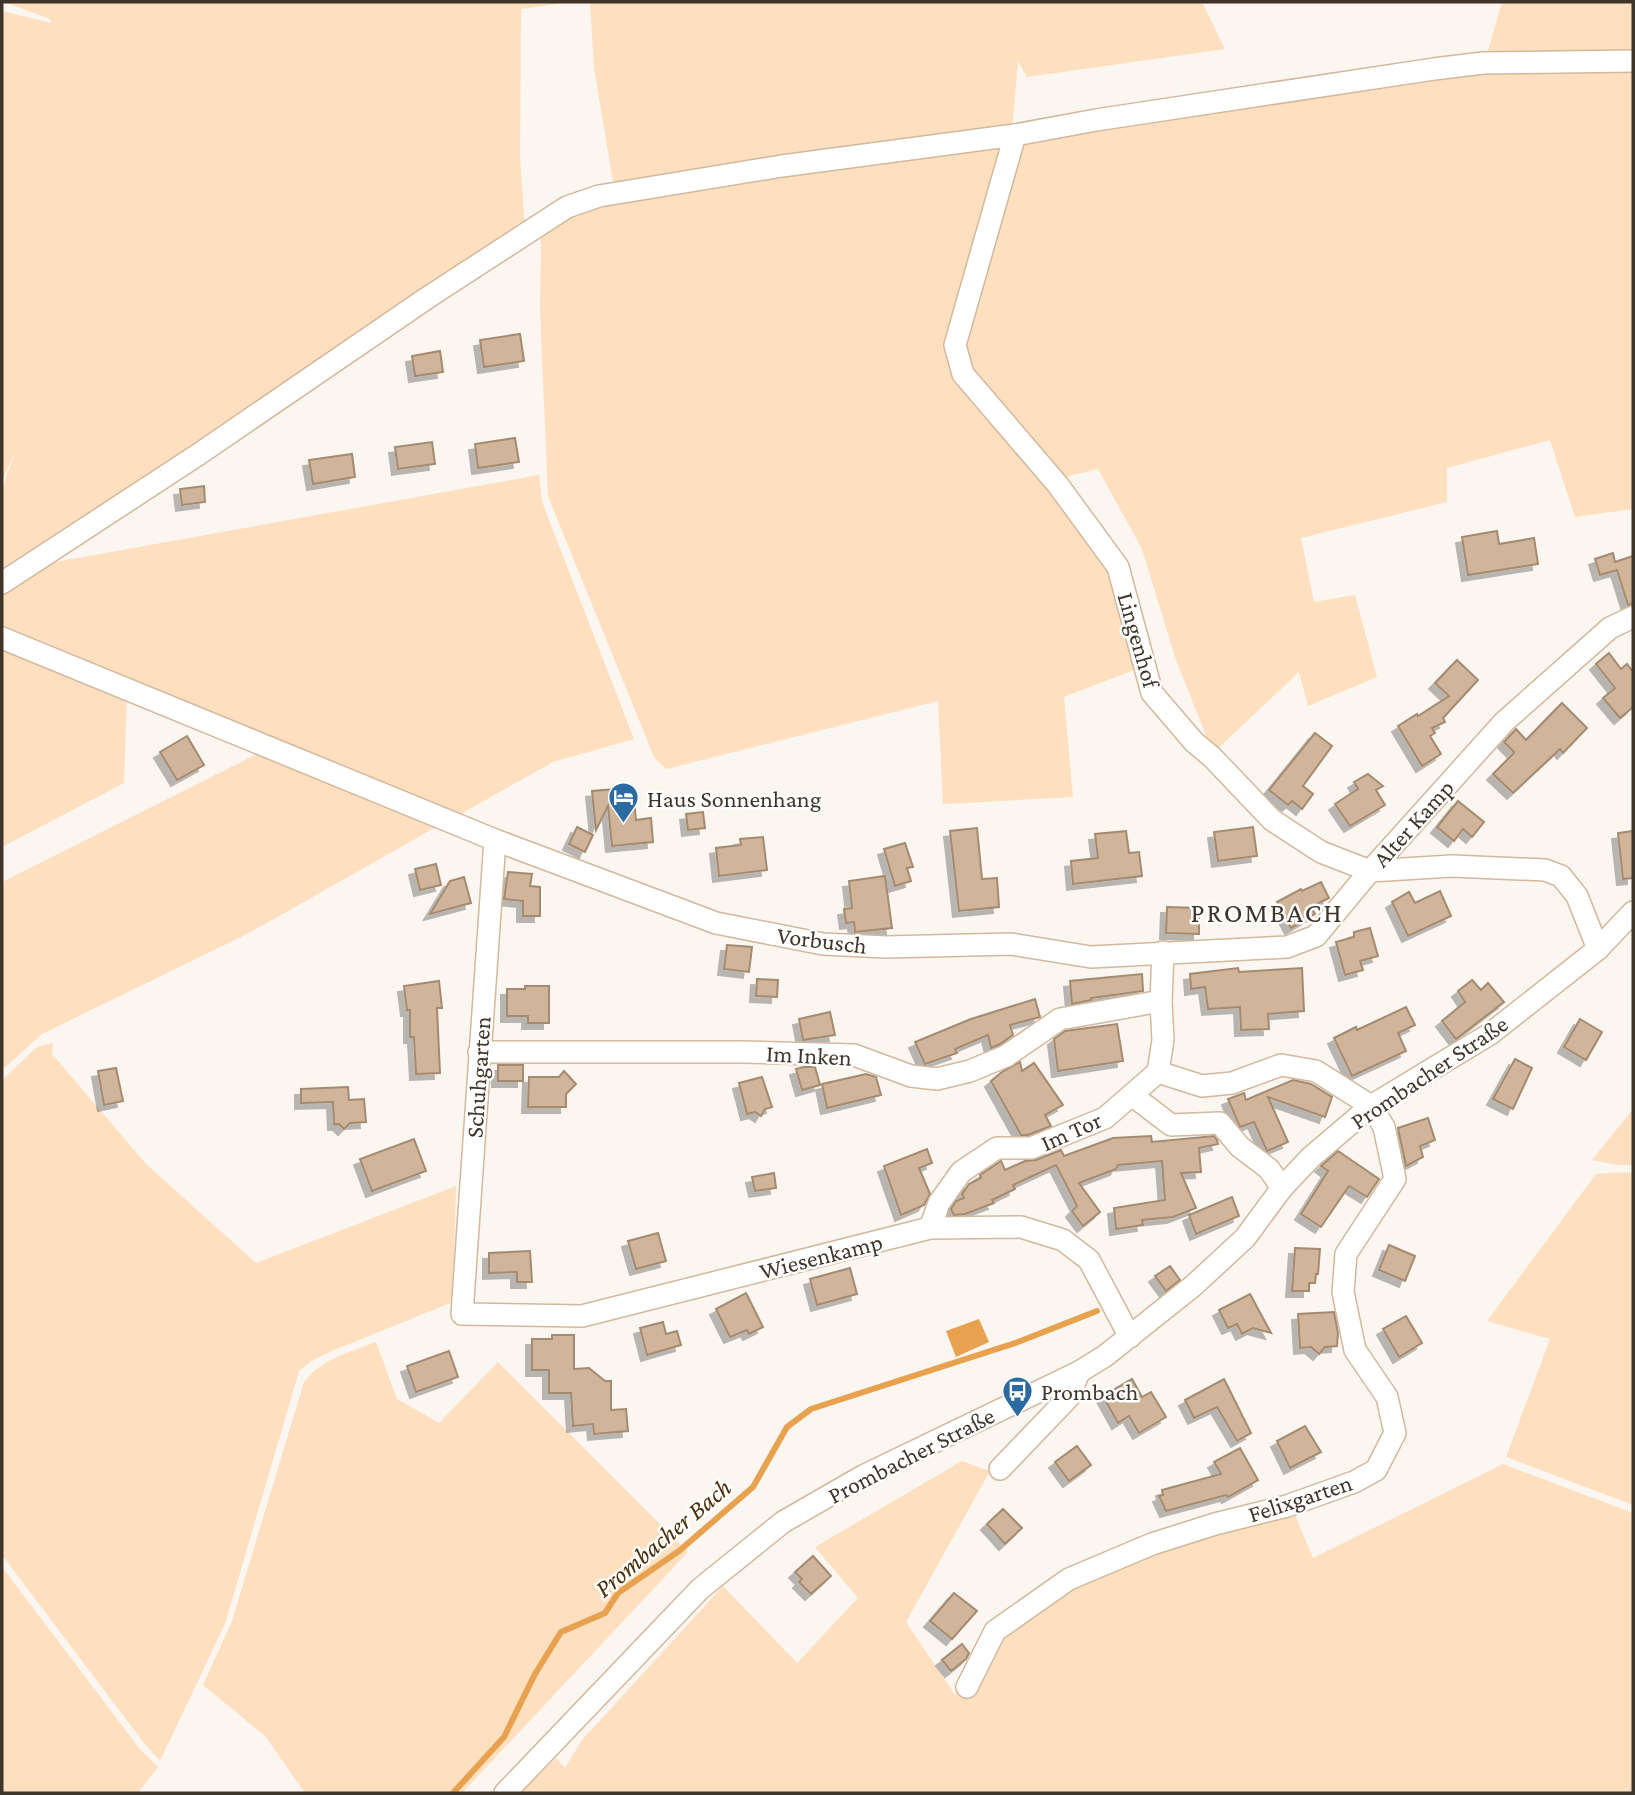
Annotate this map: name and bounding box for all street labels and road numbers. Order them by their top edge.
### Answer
street label: Lingenhof [1113,589,1166,693]
street label: Alter Kamp [1367,774,1459,872]
street label: Vorbusch [776,921,869,959]
street label: Prombacher Straße [1345,1010,1513,1134]
street label: Schuhgarten [460,1015,496,1139]
street label: Im Inken [765,1039,853,1071]
street label: Im Tor [1036,1106,1106,1156]
street label: Wiesenkamp [757,1228,885,1284]
street label: Prombacher Straße [823,1401,999,1509]
street label: Felixgarten [1245,1468,1355,1527]

